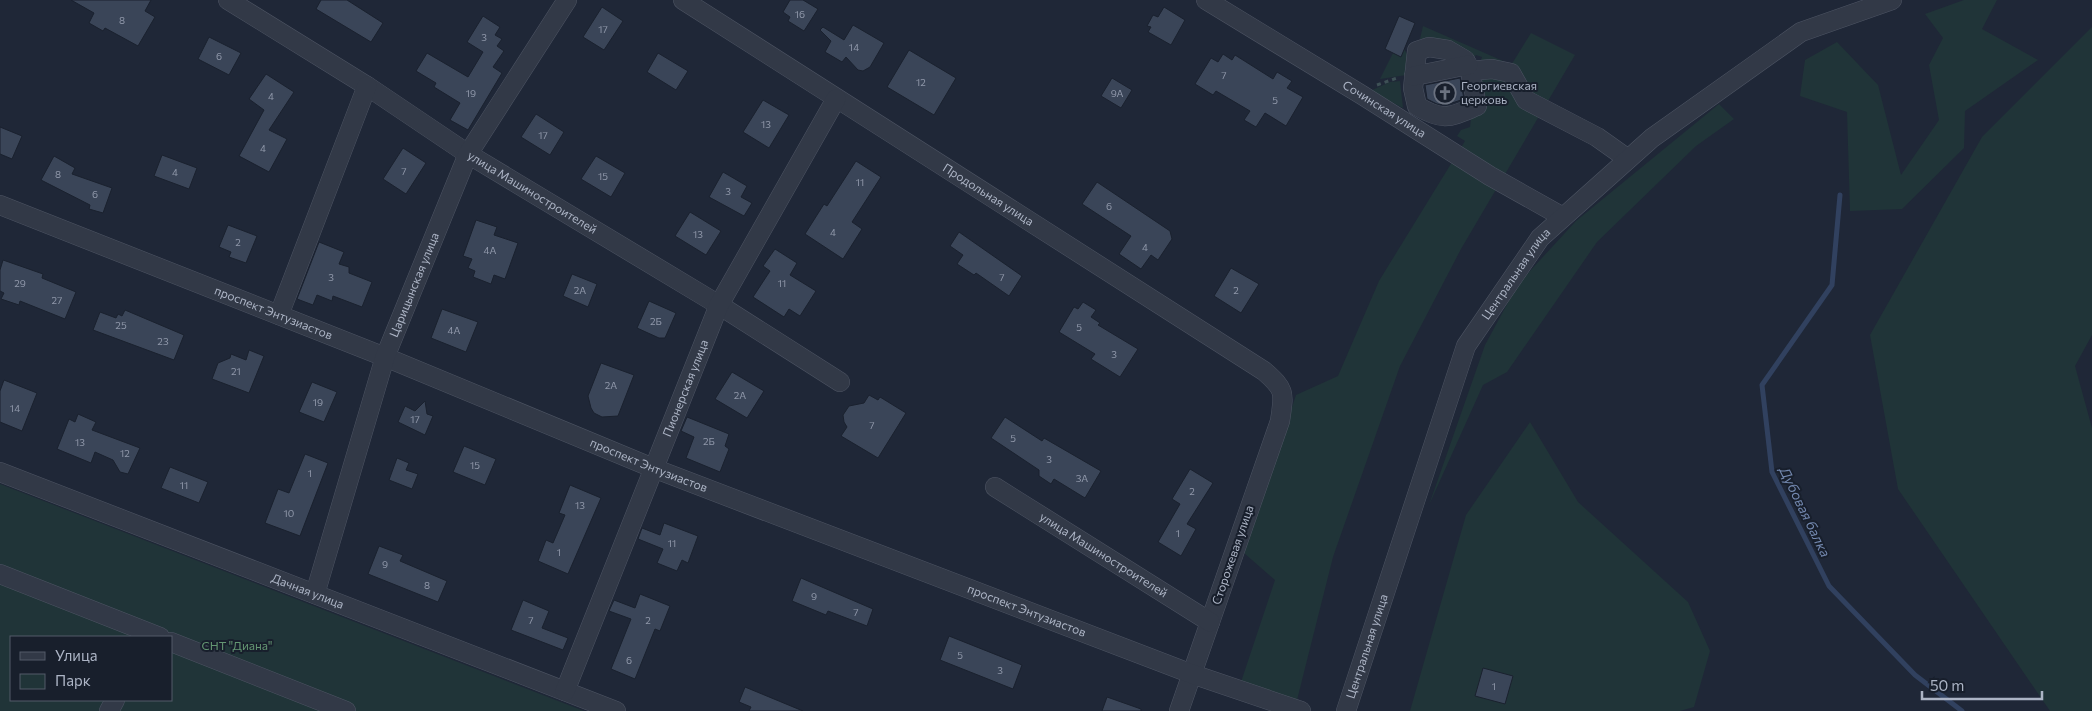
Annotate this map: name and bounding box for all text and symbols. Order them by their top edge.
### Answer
house number: 16 [795,8,805,20]
house number: 8 [119,14,125,26]
house number: 17 [598,23,608,35]
house number: 3 [481,31,487,43]
house number: 14 [849,41,859,53]
house number: 6 [216,50,222,62]
house number: 7 [1221,69,1227,81]
house number: 12 [916,76,926,88]
street label: Сочинская улица [1341,77,1429,140]
place label: Георгиевская церковь [1461,78,1537,106]
church icon: Георгиевская церковь [1433,81,1457,105]
house number: 19 [466,87,476,99]
house number: 9А [1111,87,1123,99]
house number: 4 [268,90,274,102]
house number: 5 [1272,94,1278,106]
house number: 13 [761,118,771,130]
house number: 17 [538,129,548,141]
house number: 4 [260,142,266,154]
street label: улица Машиностроителей [465,147,600,236]
street label: Продольная улица [941,160,1037,228]
house number: 7 [401,165,407,177]
house number: 4 [172,166,178,178]
house number: 8 [55,168,61,180]
house number: 15 [598,170,608,182]
house number: 11 [856,176,864,188]
house number: 3 [725,185,731,197]
house number: 6 [92,188,98,200]
house number: 6 [1106,200,1112,212]
street label: Центральная улица [1478,224,1552,322]
house number: 4 [830,226,836,238]
house number: 13 [693,228,703,240]
street label: Царицынская улица [386,230,441,339]
house number: 2 [235,236,241,248]
house number: 4 [1142,241,1148,253]
house number: 4А [484,244,497,256]
house number: 3 [328,271,334,283]
house number: 7 [999,271,1005,283]
house number: 29 [14,277,26,289]
house number: 11 [778,277,786,289]
street label: проспект Энтузиастов [213,282,335,342]
house number: 2А [574,284,586,296]
house number: 2 [1233,284,1239,296]
house number: 27 [52,294,62,306]
house number: 2Б [650,315,662,327]
house number: 25 [115,319,127,331]
house number: 5 [1076,321,1082,333]
house number: 4А [448,324,461,336]
house number: 23 [157,335,169,347]
street label: Пионерская улица [659,337,711,438]
house number: 3 [1111,348,1117,360]
house number: 21 [231,365,241,377]
house number: 2А [605,379,617,391]
house number: 2А [734,389,746,401]
house number: 19 [313,396,323,408]
house number: 14 [10,402,20,414]
house number: 17 [410,413,420,425]
house number: 7 [869,419,875,431]
house number: 5 [1010,432,1016,444]
street label: проспект Энтузиастов [588,435,710,494]
house number: 2Б [703,435,715,447]
house number: 13 [75,436,85,448]
house number: 12 [120,447,130,459]
house number: 3 [1046,453,1052,465]
house number: 15 [470,459,480,471]
water label: Дубовая балка [1775,462,1835,560]
house number: 1 [308,467,312,479]
house number: 3А [1076,472,1088,484]
house number: 11 [180,479,188,491]
house number: 2 [1189,485,1195,497]
house number: 13 [575,499,585,511]
street label: Сторожевая улица [1208,503,1256,606]
house number: 10 [284,507,294,519]
street label: улица Машиностроителей [1037,509,1170,600]
house number: 1 [1176,527,1180,539]
house number: 11 [668,537,676,549]
house number: 1 [557,546,561,558]
house number: 9 [382,558,388,570]
street label: Дачная улица [270,570,346,611]
house number: 8 [424,579,430,591]
street label: проспект Энтузиастов [966,581,1088,639]
house number: 9 [811,590,817,602]
street label: Центральная улица [1343,592,1390,700]
house number: 7 [853,606,859,618]
house number: 7 [528,614,534,626]
house number: 2 [645,614,651,626]
legend [10,636,172,701]
park label: СНТ "Диана" [201,638,273,652]
text: Улица [55,646,97,664]
house number: 5 [957,649,963,661]
house number: 6 [626,654,632,666]
house number: 3 [997,664,1003,676]
scale bar [1922,668,2042,700]
text: Парк [55,671,91,689]
text: 50 m [1930,676,1964,694]
house number: 1 [1492,680,1496,692]

